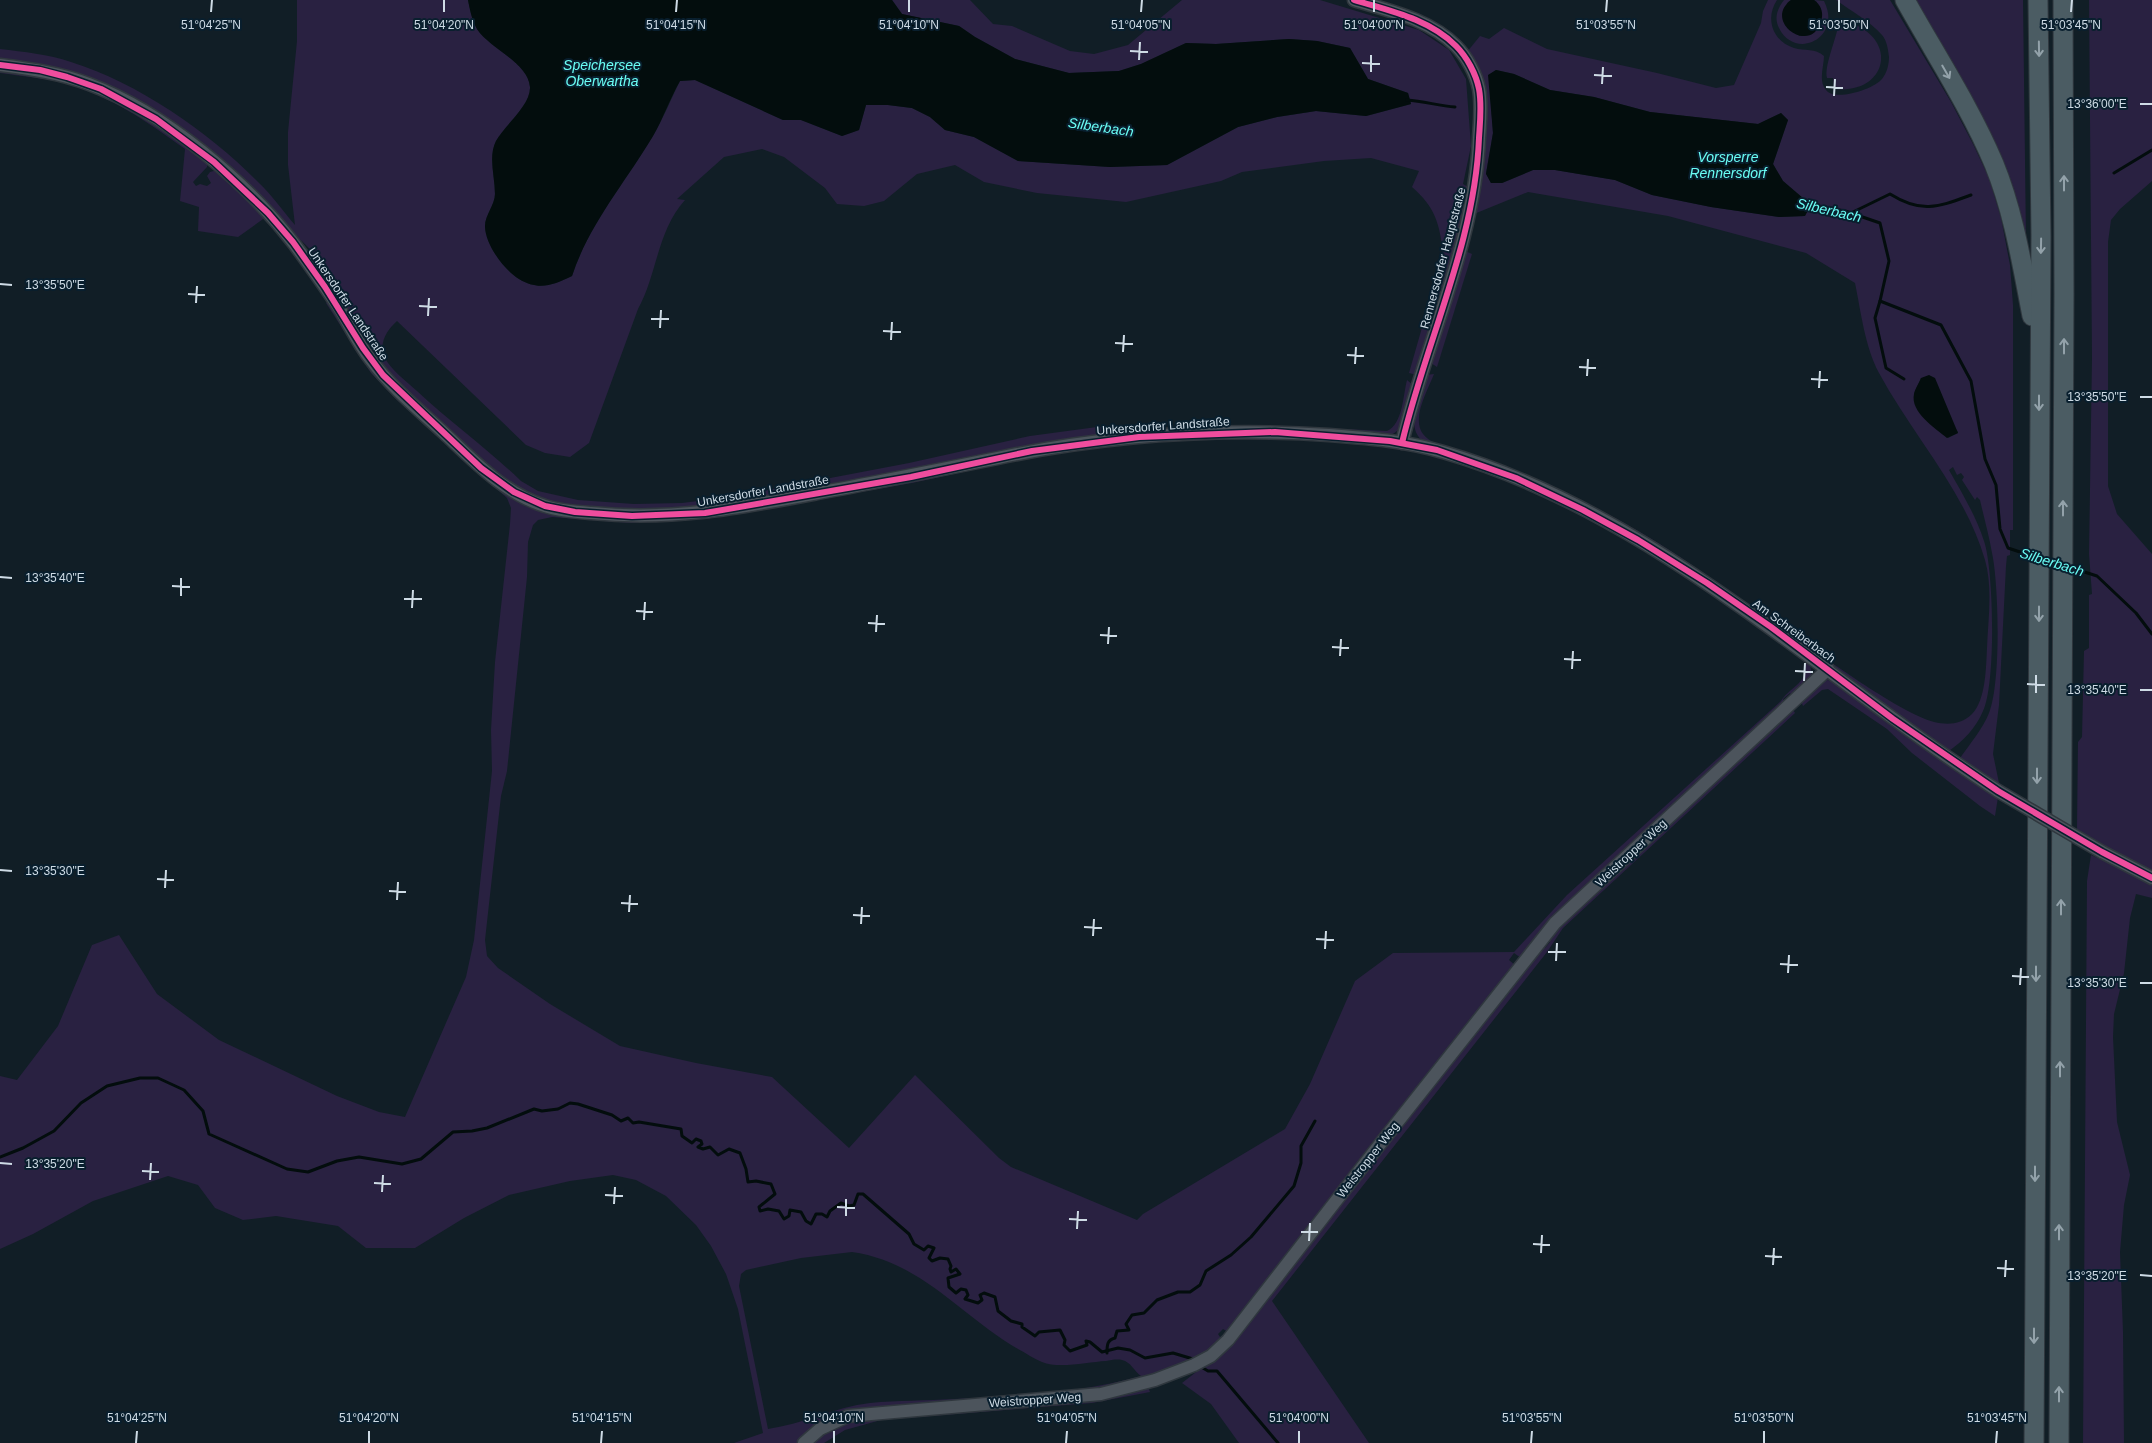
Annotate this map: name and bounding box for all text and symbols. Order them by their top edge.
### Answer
text: 51°04'25"N [181,18,241,32]
text: 51°04'20"N [414,18,474,32]
text: 51°04'15"N [646,18,706,32]
text: 51°04'10"N [879,18,939,32]
text: 51°04'05"N [1111,18,1171,32]
text: 51°04'00"N [1344,18,1404,32]
text: 51°03'55"N [1576,18,1636,32]
text: 51°03'50"N [1809,18,1869,32]
text: 51°03'45"N [2041,18,2101,32]
one-way arrow [2034,40,2044,56]
water label: Speichersee Oberwartha [563,57,641,89]
one-way arrow [1942,65,1952,79]
text: 13°36'00"E [2067,97,2127,111]
water label: Silberbach [1067,114,1135,140]
water label: Vorsperre Rennersdorf [1689,149,1769,181]
one-way arrow [2059,176,2069,192]
street label: Rennersdorfer Hauptstraße [1417,185,1469,330]
water label: Silberbach [1795,195,1863,225]
one-way arrow [2036,238,2046,254]
street label: Unkersdorfer Landstraße [305,245,391,363]
text: 13°35'50"E [25,278,85,292]
one-way arrow [2059,338,2069,354]
text: 13°35'50"E [2067,390,2127,404]
one-way arrow [2034,394,2044,411]
street label: Unkersdorfer Landstraße [1096,414,1230,438]
street label: Unkersdorfer Landstraße [696,472,830,509]
one-way arrow [2058,501,2068,517]
water label: Silberbach [2018,545,2086,579]
text: 13°35'40"E [25,571,85,585]
street label: Am Schreiberbach [1750,596,1838,666]
one-way arrow [2034,606,2044,622]
text: 13°35'40"E [2067,683,2127,697]
one-way arrow [2032,768,2042,784]
street label: Weistropper Weg [1592,816,1670,890]
text: 13°35'30"E [25,864,85,878]
one-way arrow [2056,899,2066,916]
one-way arrow [2031,966,2041,982]
text: 13°35'30"E [2067,976,2127,990]
one-way arrow [2055,1062,2065,1078]
street label: Weistropper Weg [1334,1119,1402,1201]
text: 13°35'20"E [25,1157,85,1171]
one-way arrow [2030,1166,2040,1182]
one-way arrow [2054,1224,2064,1240]
text: 13°35'20"E [2067,1269,2127,1283]
one-way arrow [2029,1328,2039,1344]
one-way arrow [2054,1387,2064,1403]
street label: Weistropper Weg [988,1390,1082,1410]
text: 51°04'25"N [107,1411,167,1425]
text: 51°04'20"N [339,1411,399,1425]
text: 51°04'15"N [572,1411,632,1425]
text: 51°04'10"N [804,1411,864,1425]
text: 51°04'05"N [1037,1411,1097,1425]
text: 51°04'00"N [1269,1411,1329,1425]
text: 51°03'55"N [1502,1411,1562,1425]
text: 51°03'50"N [1734,1411,1794,1425]
text: 51°03'45"N [1967,1411,2027,1425]

